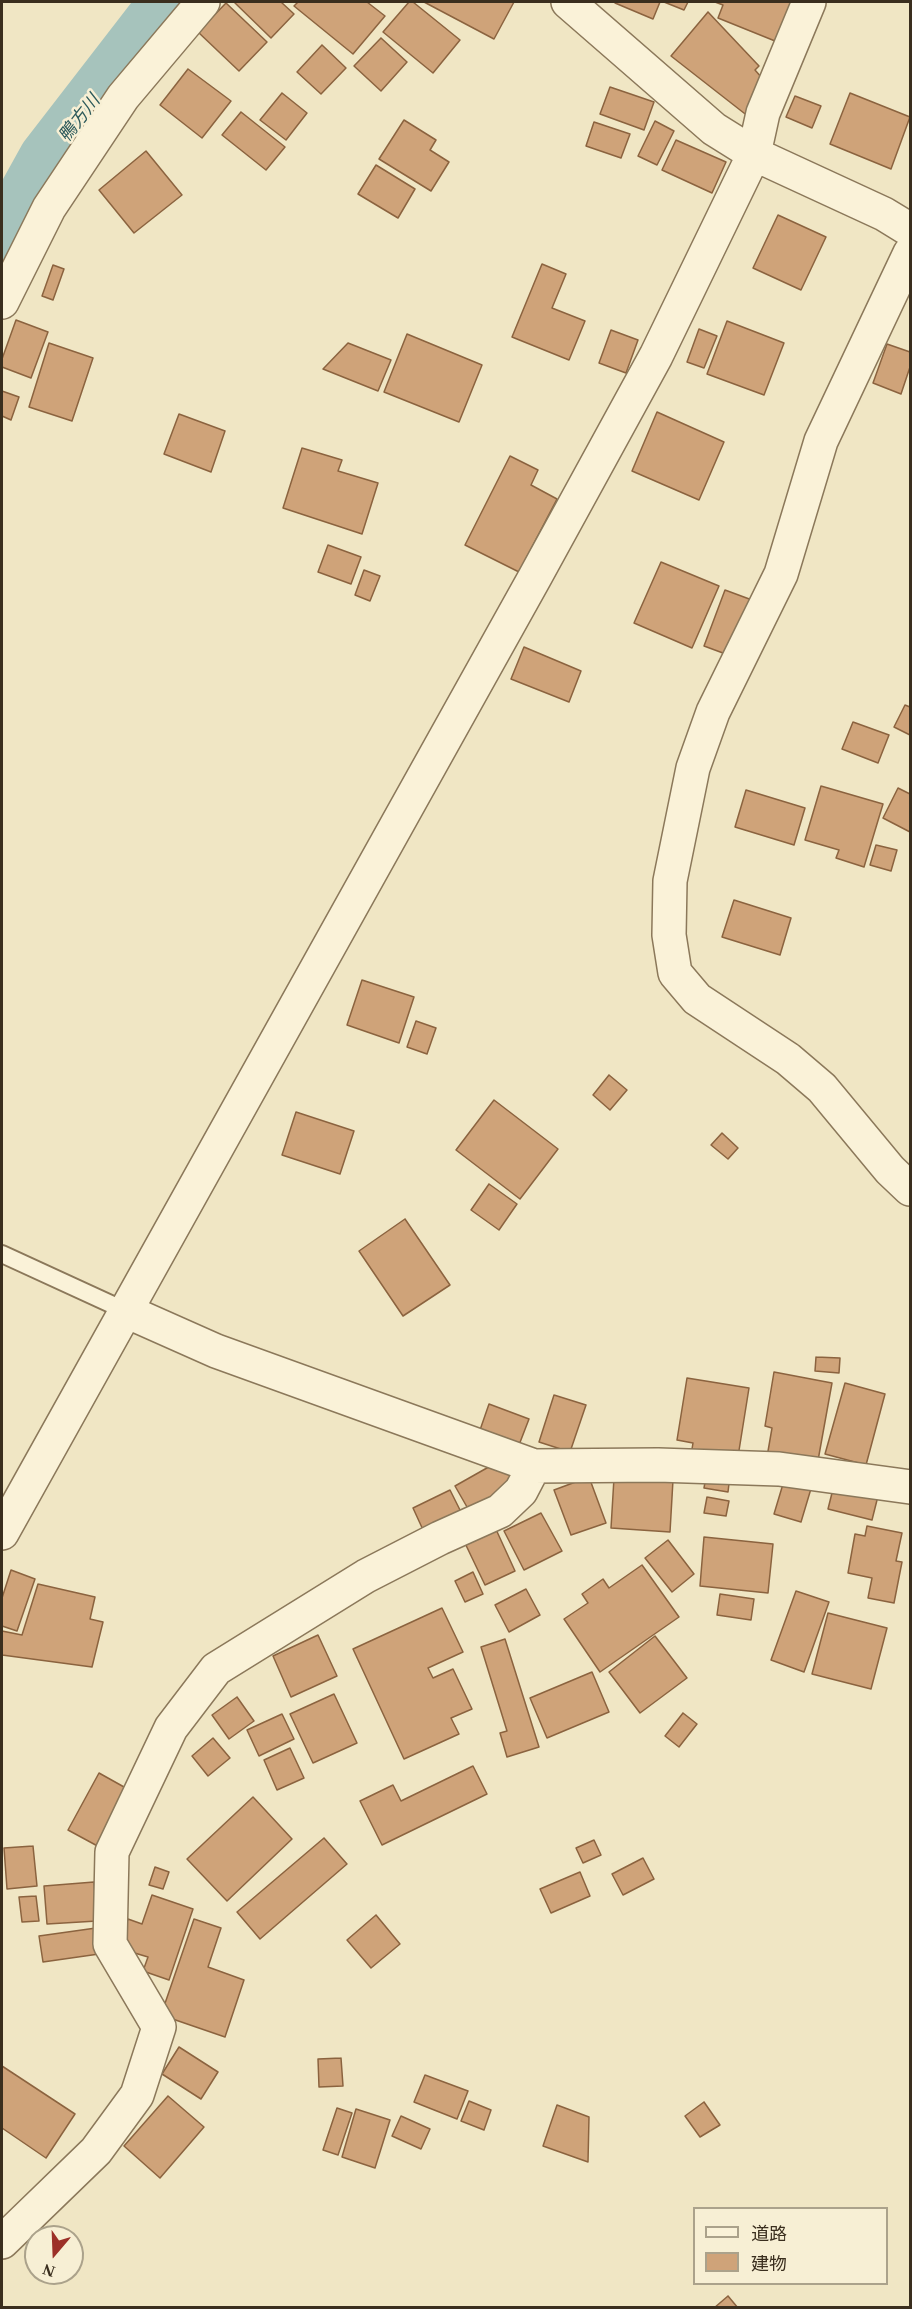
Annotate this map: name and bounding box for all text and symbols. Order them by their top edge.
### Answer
water label: 鴨方川 [55,91,105,147]
legend [693,2207,888,2285]
text: 道路 [751,2224,787,2244]
north arrow [24,2225,84,2285]
text: 建物 [751,2254,787,2274]
text: N [40,2261,57,2281]

